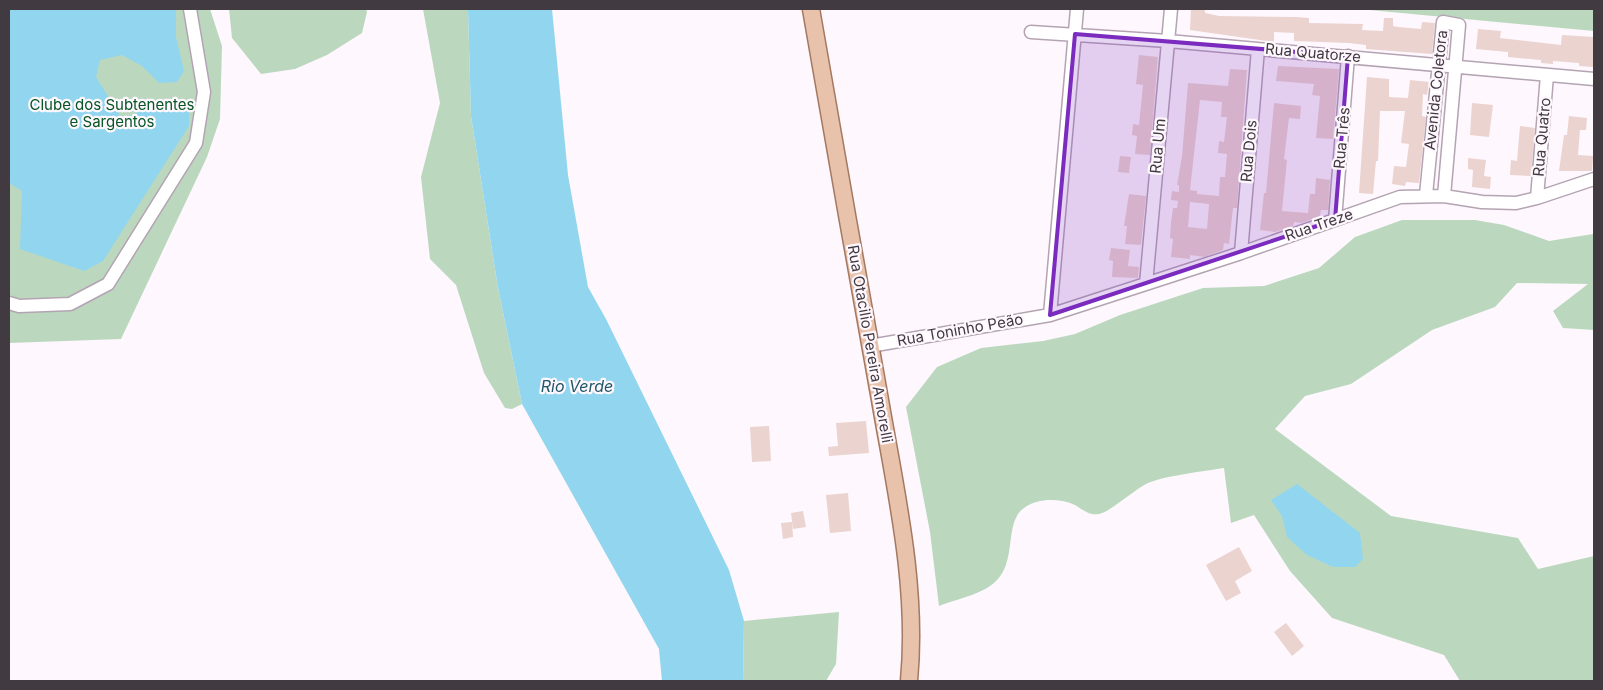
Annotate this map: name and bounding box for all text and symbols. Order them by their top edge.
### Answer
street label: Avenida Coletora [1420,29,1451,151]
street label: Rua Quatorze [1264,39,1362,66]
park label: Clube dos Subtenentes e Sargentos [30,95,195,131]
street label: Rua Quatro [1529,97,1554,177]
street label: Rua Três [1329,106,1354,170]
street label: Rua Um [1146,117,1169,174]
street label: Rua Dois [1236,119,1261,183]
street label: Rua Treze [1282,204,1355,245]
street label: Rua Otacilio Pereira Amorelli [844,244,897,444]
street label: Rua Toninho Peão [895,309,1025,350]
water label: Rio Verde [541,376,613,396]

